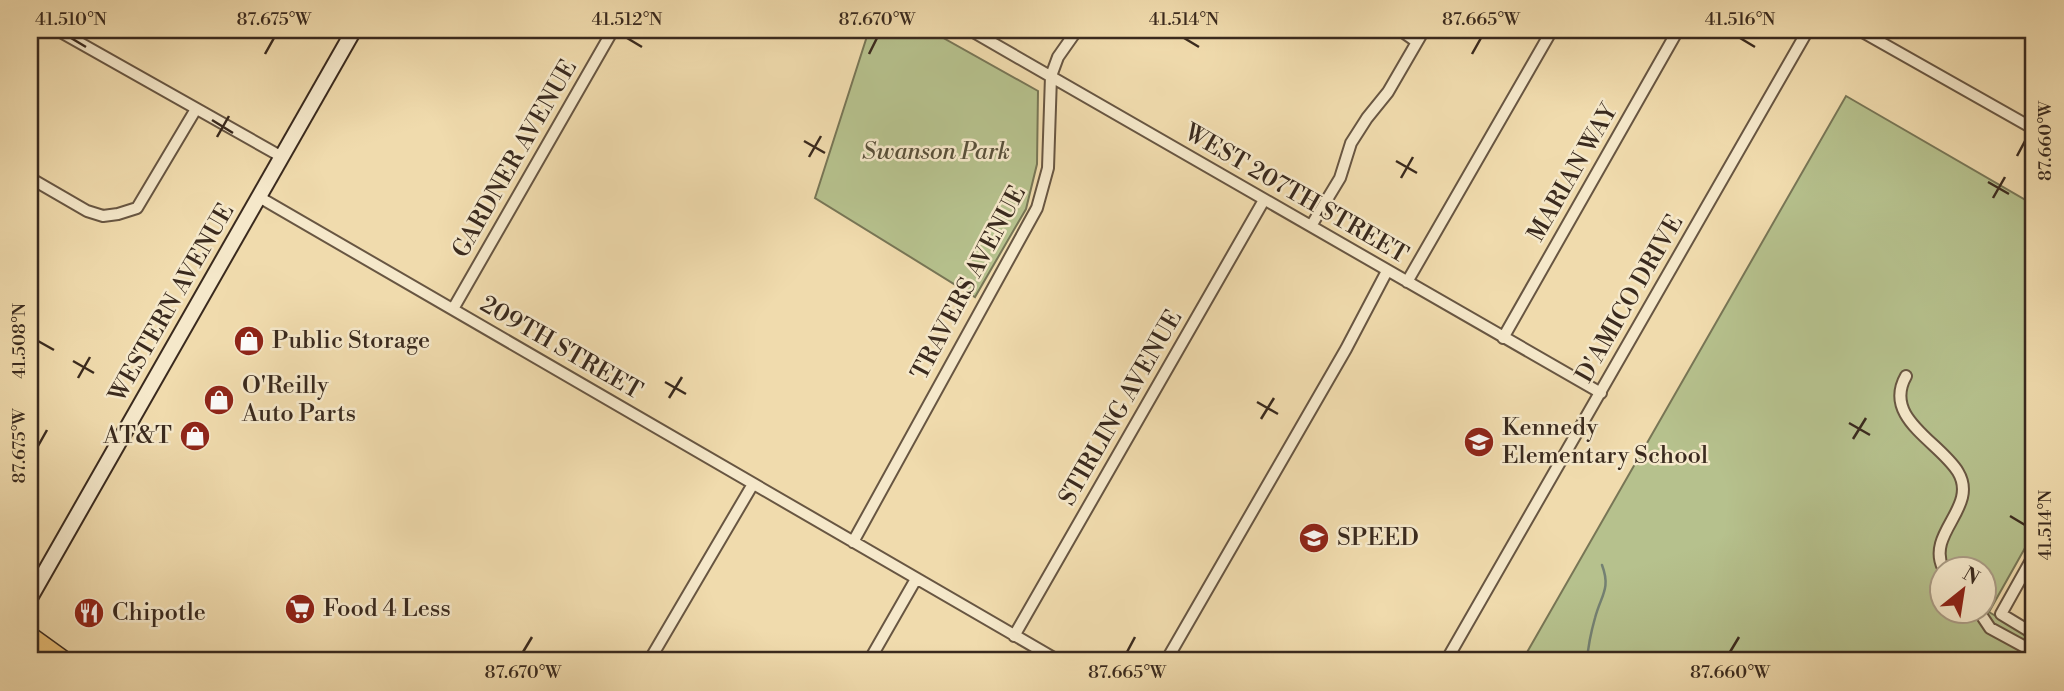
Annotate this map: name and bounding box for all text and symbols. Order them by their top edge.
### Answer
text: 41.510°N [35,8,107,31]
text: 87.675°W [237,8,312,31]
text: 41.512°N [591,8,663,31]
text: 87.670°W [839,8,916,31]
text: 41.514°N [1149,8,1220,31]
text: 87.665°W [1442,8,1521,31]
text: 41.516°N [1705,8,1776,31]
street label: GARDNER AVENUE [446,55,584,263]
street label: MARIAN WAY [1522,98,1625,247]
text: 87.660°W [2034,100,2057,181]
street label: WEST 207TH STREET [1178,117,1413,270]
park label: Swanson Park [862,137,1010,167]
street label: TRAVERS AVENUE [905,181,1033,385]
street label: WESTERN AVENUE [102,198,241,409]
street label: D'AMICO DRIVE [1570,210,1690,388]
street label: 209TH STREET [475,290,647,407]
text: 41.508°N [8,303,31,379]
street label: STIRLING AVENUE [1053,305,1189,511]
shop icon: Public Storage [232,324,266,358]
place label: Public Storage [272,326,430,356]
place label: O'Reilly Auto Parts [241,371,356,429]
shop icon: O'Reilly Auto Parts [202,383,236,417]
text: 87.675°W [8,408,31,483]
place label: Kennedy Elementary School [1502,413,1708,471]
shop icon: AT&T [178,419,212,453]
place label: AT&T [102,421,172,451]
school or university icon: Kennedy Elementary School [1462,425,1496,459]
text: 41.514°N [2034,489,2057,560]
school or university icon: SPEED [1297,521,1331,555]
place label: SPEED [1337,523,1419,553]
north arrow [1927,554,1997,624]
text: N [1958,562,1984,590]
supermarket icon: Food 4 Less [283,592,317,626]
place label: Food 4 Less [323,594,451,624]
restaurant icon: Chipotle [72,596,106,630]
place label: Chipotle [112,598,206,628]
text: 87.670°W [485,661,562,684]
text: 87.665°W [1088,661,1167,684]
text: 87.660°W [1690,661,1771,684]

